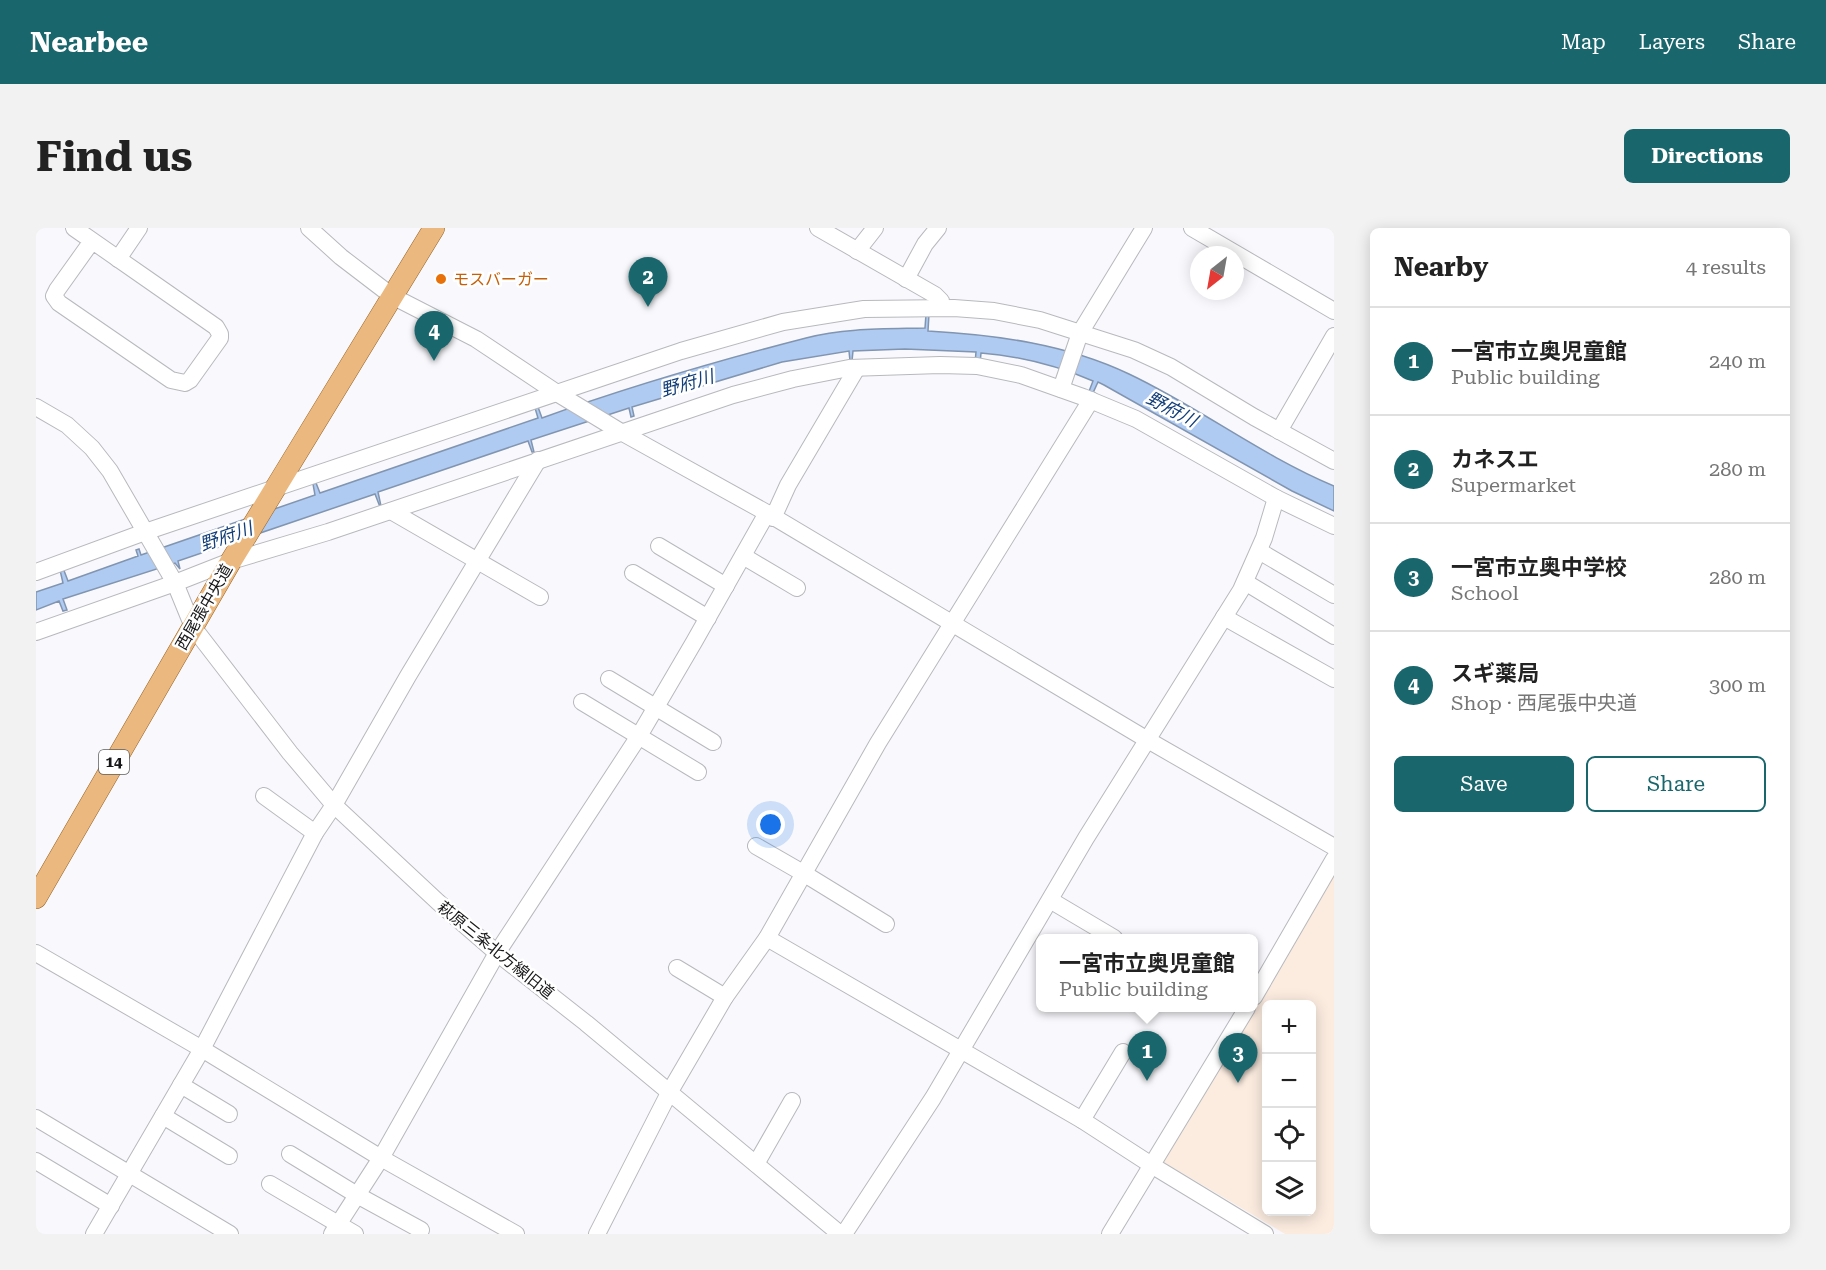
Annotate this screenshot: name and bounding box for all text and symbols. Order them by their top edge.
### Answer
text: Nearbee [30,26,148,59]
text: Map [1561,30,1606,54]
text: Layers [1639,30,1705,54]
text: Share [1738,30,1796,54]
button: Directions [1624,129,1790,183]
text: Find us [36,132,193,181]
north arrow [1190,246,1244,300]
text: Nearby [1394,252,1488,282]
text: 4 results [1686,255,1766,279]
pin: 2 [628,257,668,307]
place label: モスバーガー [453,270,549,289]
marker: モスバーガー [434,272,448,286]
pin: 4 [414,312,454,361]
text: 一宮市立奥児童館 [1451,339,1627,364]
text: 1 [1408,349,1419,373]
text: 240 m [1709,349,1766,373]
water label: 野府川 [658,365,718,401]
text: Public building [1451,365,1600,389]
water label: 野府川 [1143,387,1203,432]
text: カネスエ [1451,447,1539,472]
text: 2 [1408,457,1419,481]
text: 280 m [1709,457,1766,481]
text: Supermarket [1451,473,1576,497]
water label: 野府川 [197,517,257,555]
text: 一宮市立奥中学校 [1451,555,1627,580]
street label: 西尾張中央道 [172,561,236,653]
text: 3 [1408,565,1419,589]
text: 280 m [1709,565,1766,589]
text: School [1451,581,1519,605]
text: スギ薬局 [1451,661,1539,686]
text: 4 [1408,673,1419,697]
text: 300 m [1709,673,1766,697]
text: Shop · 西尾張中央道 [1451,691,1637,715]
road number: 14 [99,750,129,774]
button: Save [1394,756,1574,812]
button: Share [1586,756,1766,812]
your location [756,810,785,839]
street label: 萩原三条北方線旧道 [434,897,558,1003]
popup [1036,934,1258,1012]
text: 一宮市立奥児童館 [1059,951,1235,976]
text: Public building [1059,977,1208,1001]
map controls [1262,1000,1316,1216]
button: + [1262,1000,1316,1054]
pin: 1 [1128,1032,1166,1081]
pin: 3 [1218,1034,1258,1083]
button: − [1262,1054,1316,1108]
button: locate [1262,1108,1316,1162]
button: layers [1262,1162,1316,1216]

